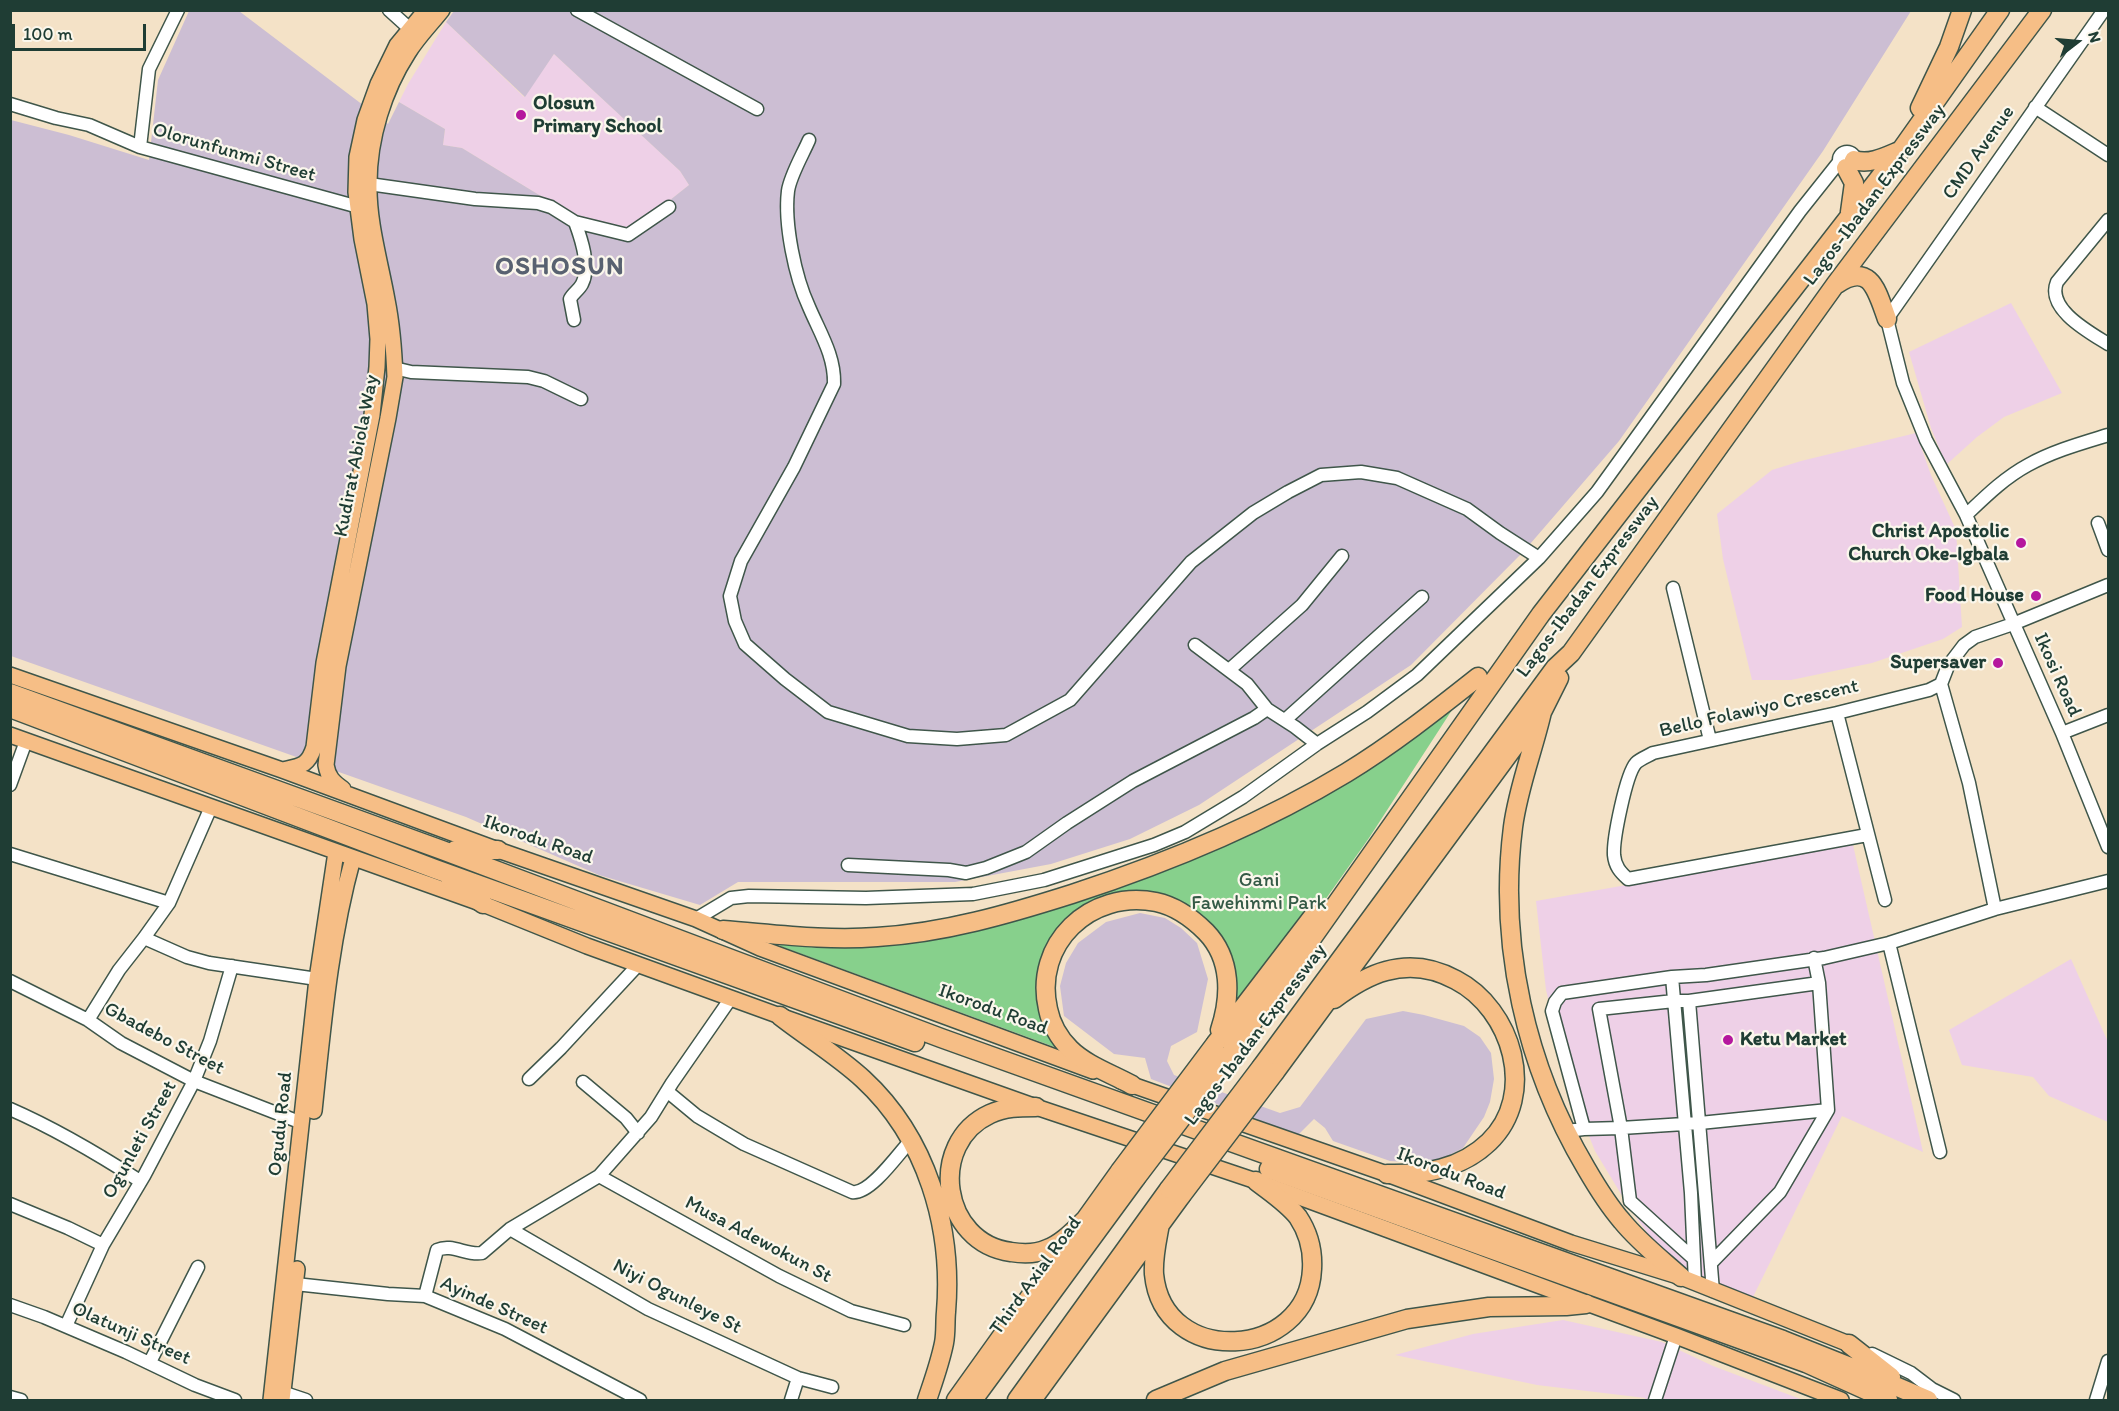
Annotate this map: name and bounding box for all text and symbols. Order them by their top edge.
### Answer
scale bar [15,12,148,50]
north arrow [2047,12,2107,72]
text: 100 m [23,23,73,45]
text: N [2084,29,2105,45]
place label: Olosun Primary School [533,92,662,139]
street label: Lagos-Ibadan Expressway [1799,99,1951,291]
street label: CMD Avenue [1938,101,2020,205]
marker: Olosun Primary School [514,108,528,122]
street label: Olorunfunmi Street [150,118,318,188]
district label: OSHOSUN [495,251,625,283]
street label: Kudirat Abiola Way [330,373,384,539]
street label: Lagos-Ibadan Expressway [1512,491,1664,683]
place label: Christ Apostolic Church Oke-Igbala [1848,520,2009,567]
marker: Christ Apostolic Church Oke-Igbala [2014,536,2028,550]
place label: Food House [1925,584,2024,608]
marker: Food House [2029,589,2043,603]
street label: Ikosi Road [2028,629,2086,721]
place label: Supersaver [1890,651,1986,675]
marker: Supersaver [1991,656,2005,670]
street label: Bello Folawiyo Crescent [1657,674,1861,744]
street label: Ikorodu Road [480,810,596,870]
park label: Gani Fawehinmi Park [1191,869,1327,916]
street label: Lagos-Ibadan Expressway [1180,939,1332,1131]
street label: Ikorodu Road [935,979,1051,1041]
street label: Gbadebo Street [100,997,228,1081]
place label: Ketu Market [1740,1028,1846,1052]
marker: Ketu Market [1721,1033,1735,1047]
street label: Ogudu Road [264,1071,298,1177]
street label: Ogunleti Street [98,1077,182,1203]
street label: Ikorodu Road [1393,1142,1509,1206]
street label: Musa Adewokun St [680,1191,836,1289]
street label: Third Axial Road [985,1212,1087,1340]
street label: Niyi Ogunleye St [608,1254,746,1340]
street label: Ayinde Street [436,1272,552,1340]
street label: Olatunji Street [68,1297,194,1371]

